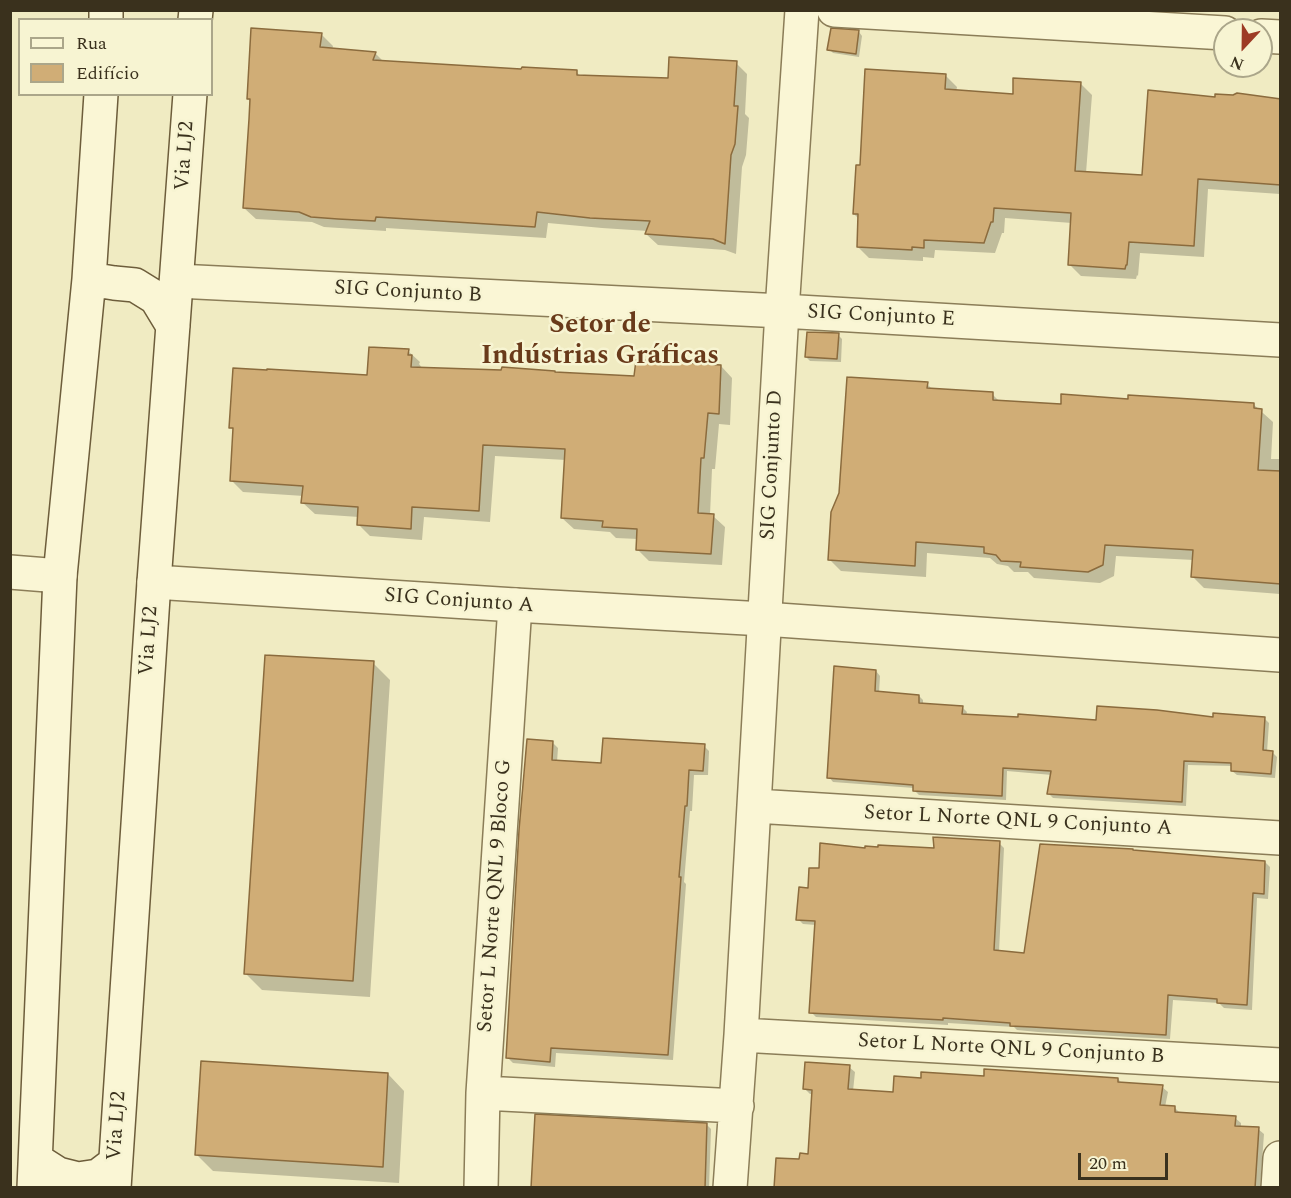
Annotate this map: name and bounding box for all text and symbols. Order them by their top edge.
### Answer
legend [18,18,213,96]
north arrow [1213,18,1273,78]
text: Rua [76,30,107,57]
text: N [1226,49,1248,76]
text: Edifício [76,60,139,87]
street label: Via LJ2 [171,120,201,192]
street label: SIG Conjunto B [334,277,482,309]
street label: SIG Conjunto E [807,301,955,333]
district label: Setor de Indústrias Gráficas [481,311,719,374]
street label: SIG Conjunto D [756,389,790,541]
street label: SIG Conjunto A [383,584,535,620]
street label: Via LJ2 [135,605,165,677]
street label: Setor L Norte QNL 9 Bloco G [474,759,518,1033]
street label: Setor L Norte QNL 9 Conjunto A [863,801,1173,843]
street label: Setor L Norte QNL 9 Conjunto B [857,1029,1165,1071]
street label: Via LJ2 [103,1090,133,1162]
scale bar [1081,1141,1171,1179]
text: 20 m [1089,1150,1127,1177]

